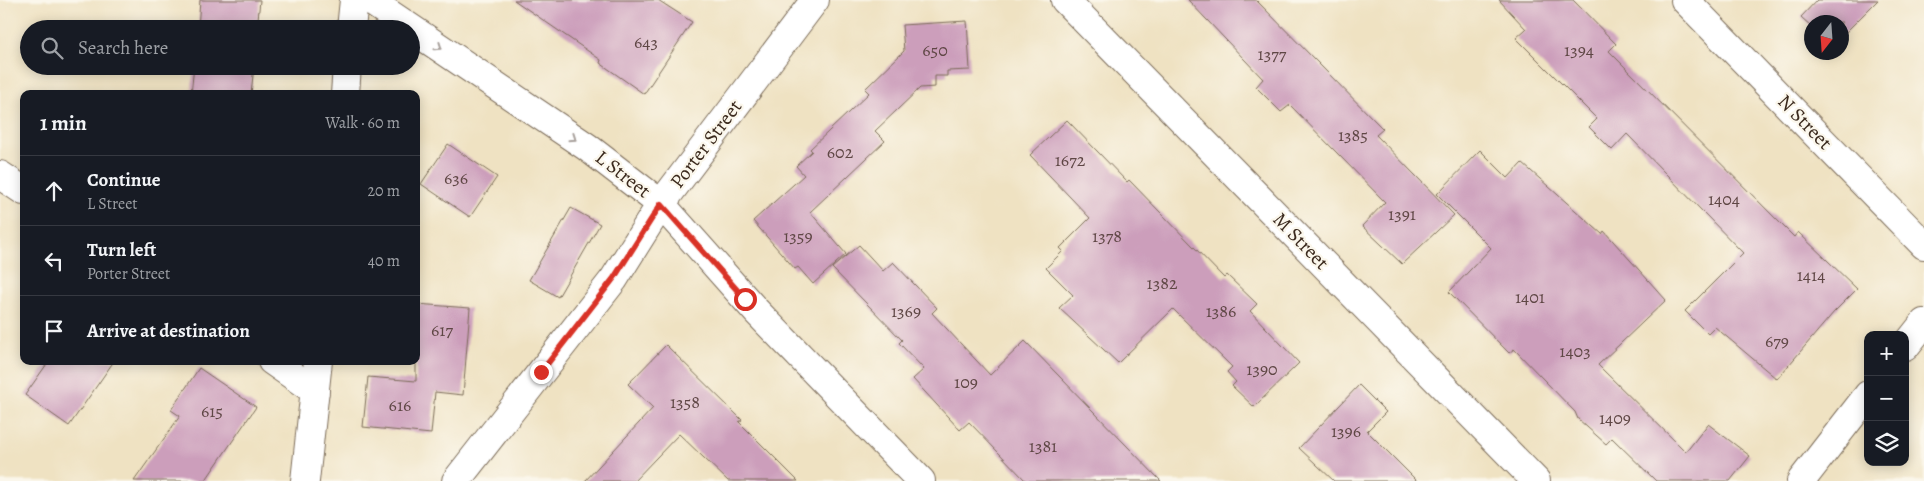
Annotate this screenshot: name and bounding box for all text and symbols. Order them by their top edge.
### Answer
north arrow [1804,15,1849,60]
search box [20,20,420,75]
house number: 643 [634,30,658,54]
icon: search [38,34,66,62]
text: Search here [78,35,168,61]
house number: 650 [922,38,948,62]
house number: 1394 [1564,38,1594,62]
one-way arrow [433,41,442,50]
house number: 1377 [1258,42,1287,66]
street label: N Street [1772,88,1838,156]
street label: Porter Street [664,94,748,194]
text: 1 min [40,109,87,137]
text: Walk · 60 m [325,112,400,134]
house number: 1385 [1338,123,1368,147]
one-way arrow [568,131,577,141]
house number: 602 [827,140,854,164]
street label: L Street [590,144,657,204]
house number: 1672 [1055,148,1086,172]
house number: 636 [444,166,468,190]
text: Continue [87,167,161,193]
icon: ahead [40,177,68,205]
text: 20 m [367,180,400,202]
house number: 1404 [1708,187,1740,211]
text: L Street [87,193,138,215]
house number: 1391 [1388,202,1416,226]
street label: M Street [1267,206,1335,276]
house number: 1359 [783,224,813,248]
house number: 1378 [1092,224,1122,248]
text: Turn left [87,237,156,263]
icon: left [40,247,68,275]
text: 40 m [368,250,400,272]
text: Porter Street [87,263,170,285]
house number: 1414 [1797,263,1825,287]
house number: 1382 [1147,271,1178,295]
house number: 1401 [1515,285,1545,309]
route start [734,288,757,311]
house number: 1369 [891,299,921,323]
house number: 1386 [1206,299,1236,323]
icon: arrive [40,317,68,345]
text: Arrive at destination [87,318,250,344]
house number: 617 [431,318,453,342]
house number: 679 [1765,329,1789,353]
map controls [1864,331,1909,466]
button: + [1864,331,1909,376]
house number: 1403 [1559,339,1591,363]
house number: 1390 [1246,357,1278,381]
route end [530,361,553,384]
house number: 109 [954,370,978,394]
button: − [1864,376,1909,421]
house number: 1358 [670,390,700,414]
house number: 616 [389,393,411,417]
house number: 615 [201,399,223,423]
house number: 1409 [1599,406,1631,430]
house number: 1396 [1331,419,1361,443]
button: layers [1864,421,1909,466]
house number: 1381 [1029,434,1057,458]

